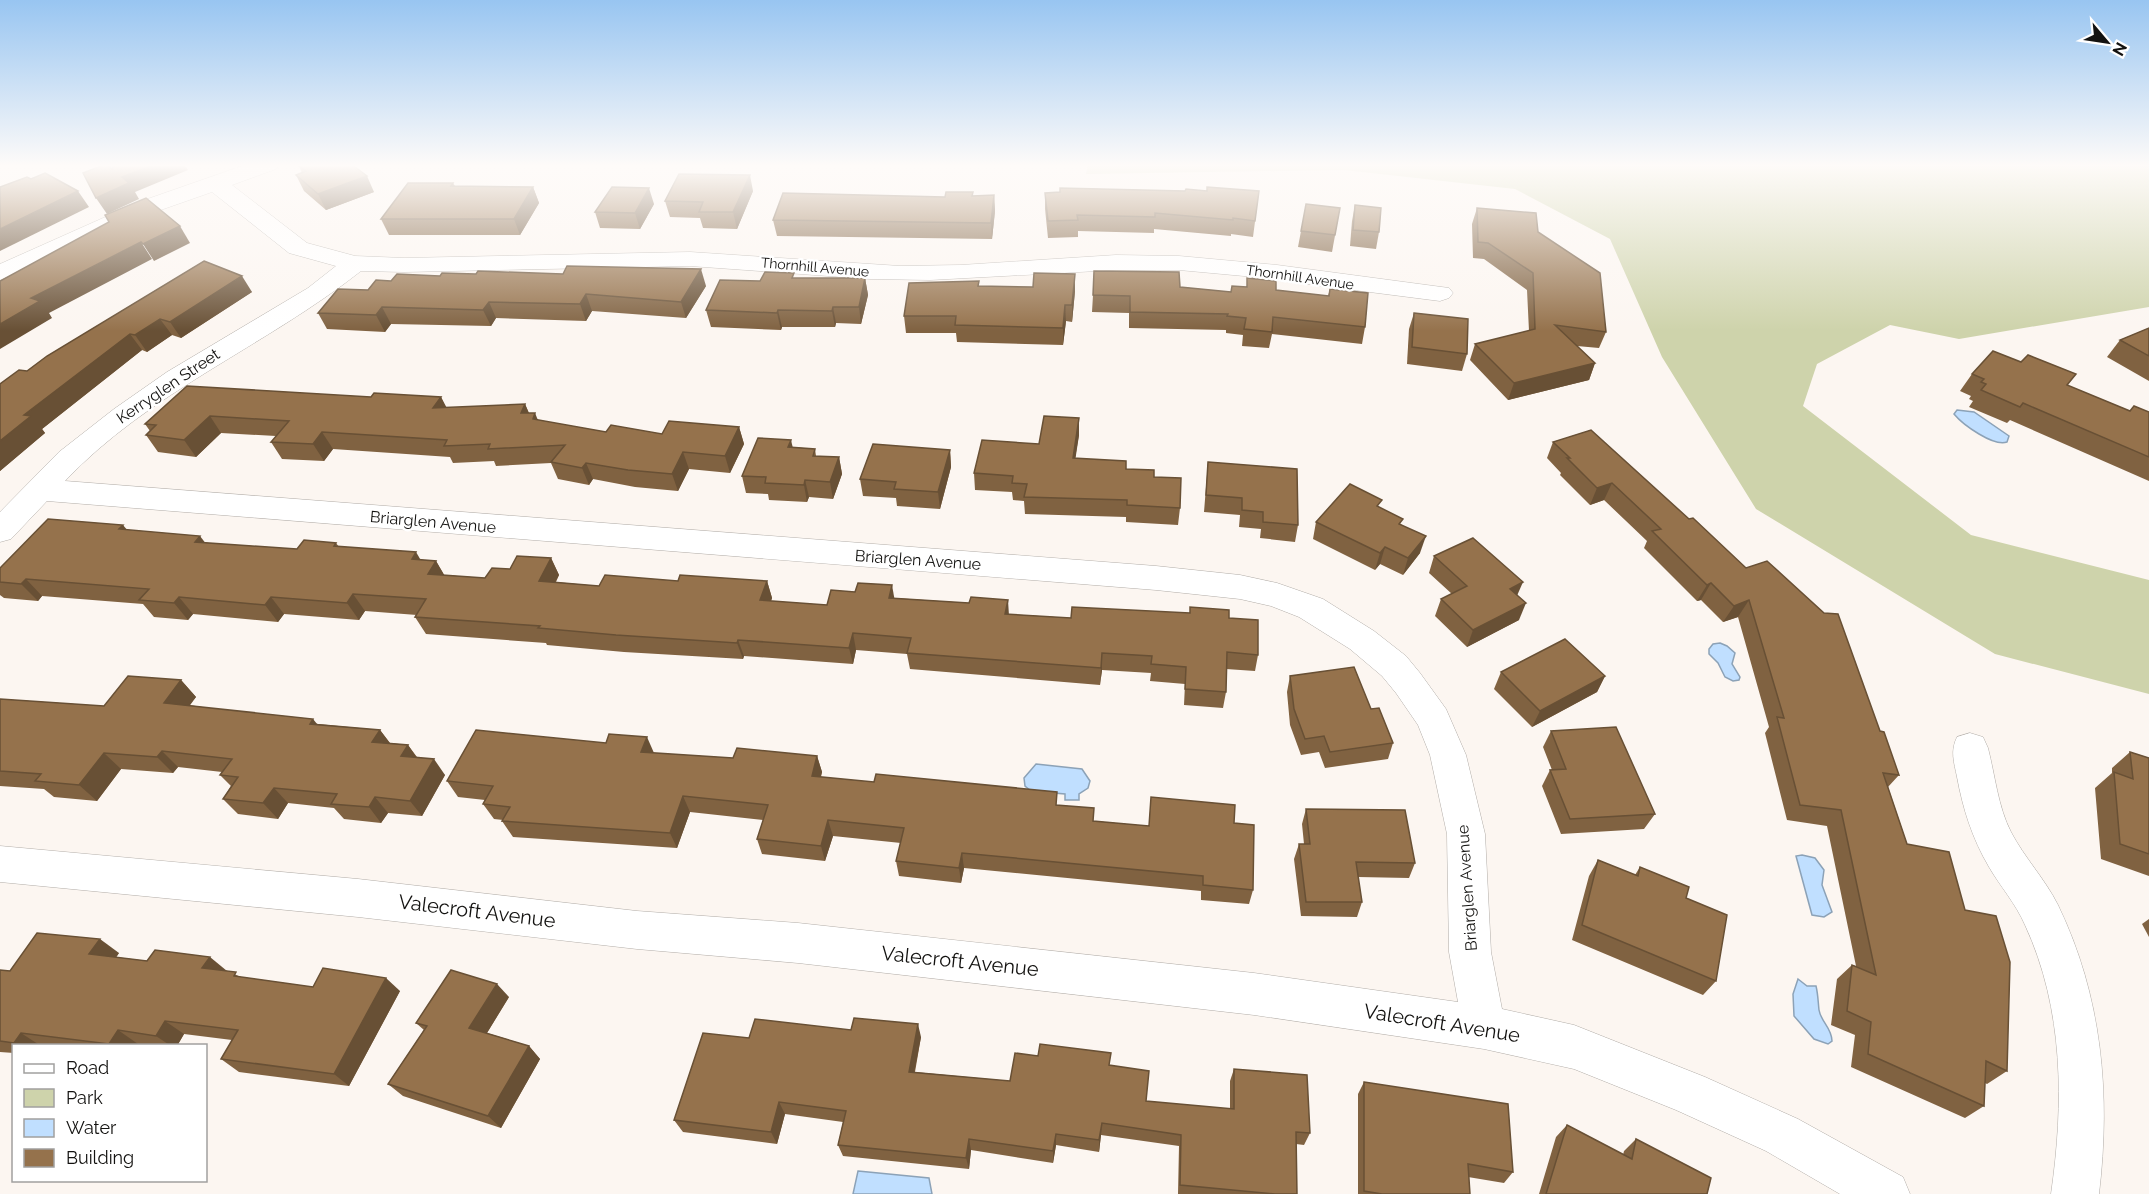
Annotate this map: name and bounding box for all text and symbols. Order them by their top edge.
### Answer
north arrow [2077,12,2137,72]
text: N [2108,39,2131,59]
street label: Thornhill Avenue [760,254,870,280]
street label: Thornhill Avenue [1245,262,1355,292]
street label: Kerryglen Street [113,344,224,427]
street label: Briarglen Avenue [369,507,497,537]
street label: Briarglen Avenue [854,546,982,574]
street label: Briarglen Avenue [1453,824,1481,952]
street label: Valecroft Avenue [397,889,557,933]
street label: Valecroft Avenue [880,941,1040,981]
street label: Valecroft Avenue [1362,999,1522,1047]
legend [12,1044,207,1182]
text: Road [66,1057,109,1078]
text: Park [66,1087,103,1108]
text: Water [66,1117,117,1138]
text: Building [66,1147,134,1168]

